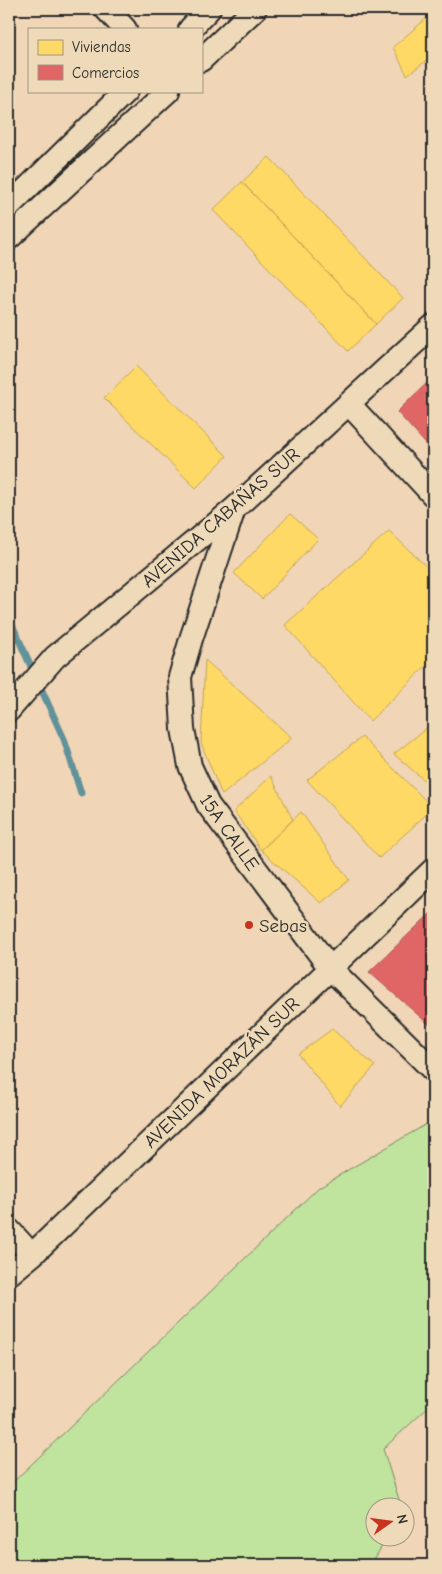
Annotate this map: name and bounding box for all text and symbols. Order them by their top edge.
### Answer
legend [28,28,202,92]
text: Viviendas [72,38,131,56]
text: Comercios [72,64,139,82]
street label: AVENIDA CABAÑAS SUR [137,443,304,592]
street label: 15A CALLE [195,790,264,875]
place label: Sebas [259,915,307,937]
marker: Sebas [243,919,255,931]
street label: AVENIDA MORAZÁN SUR [139,993,304,1153]
north arrow [364,1496,414,1546]
text: N [393,1512,411,1525]

